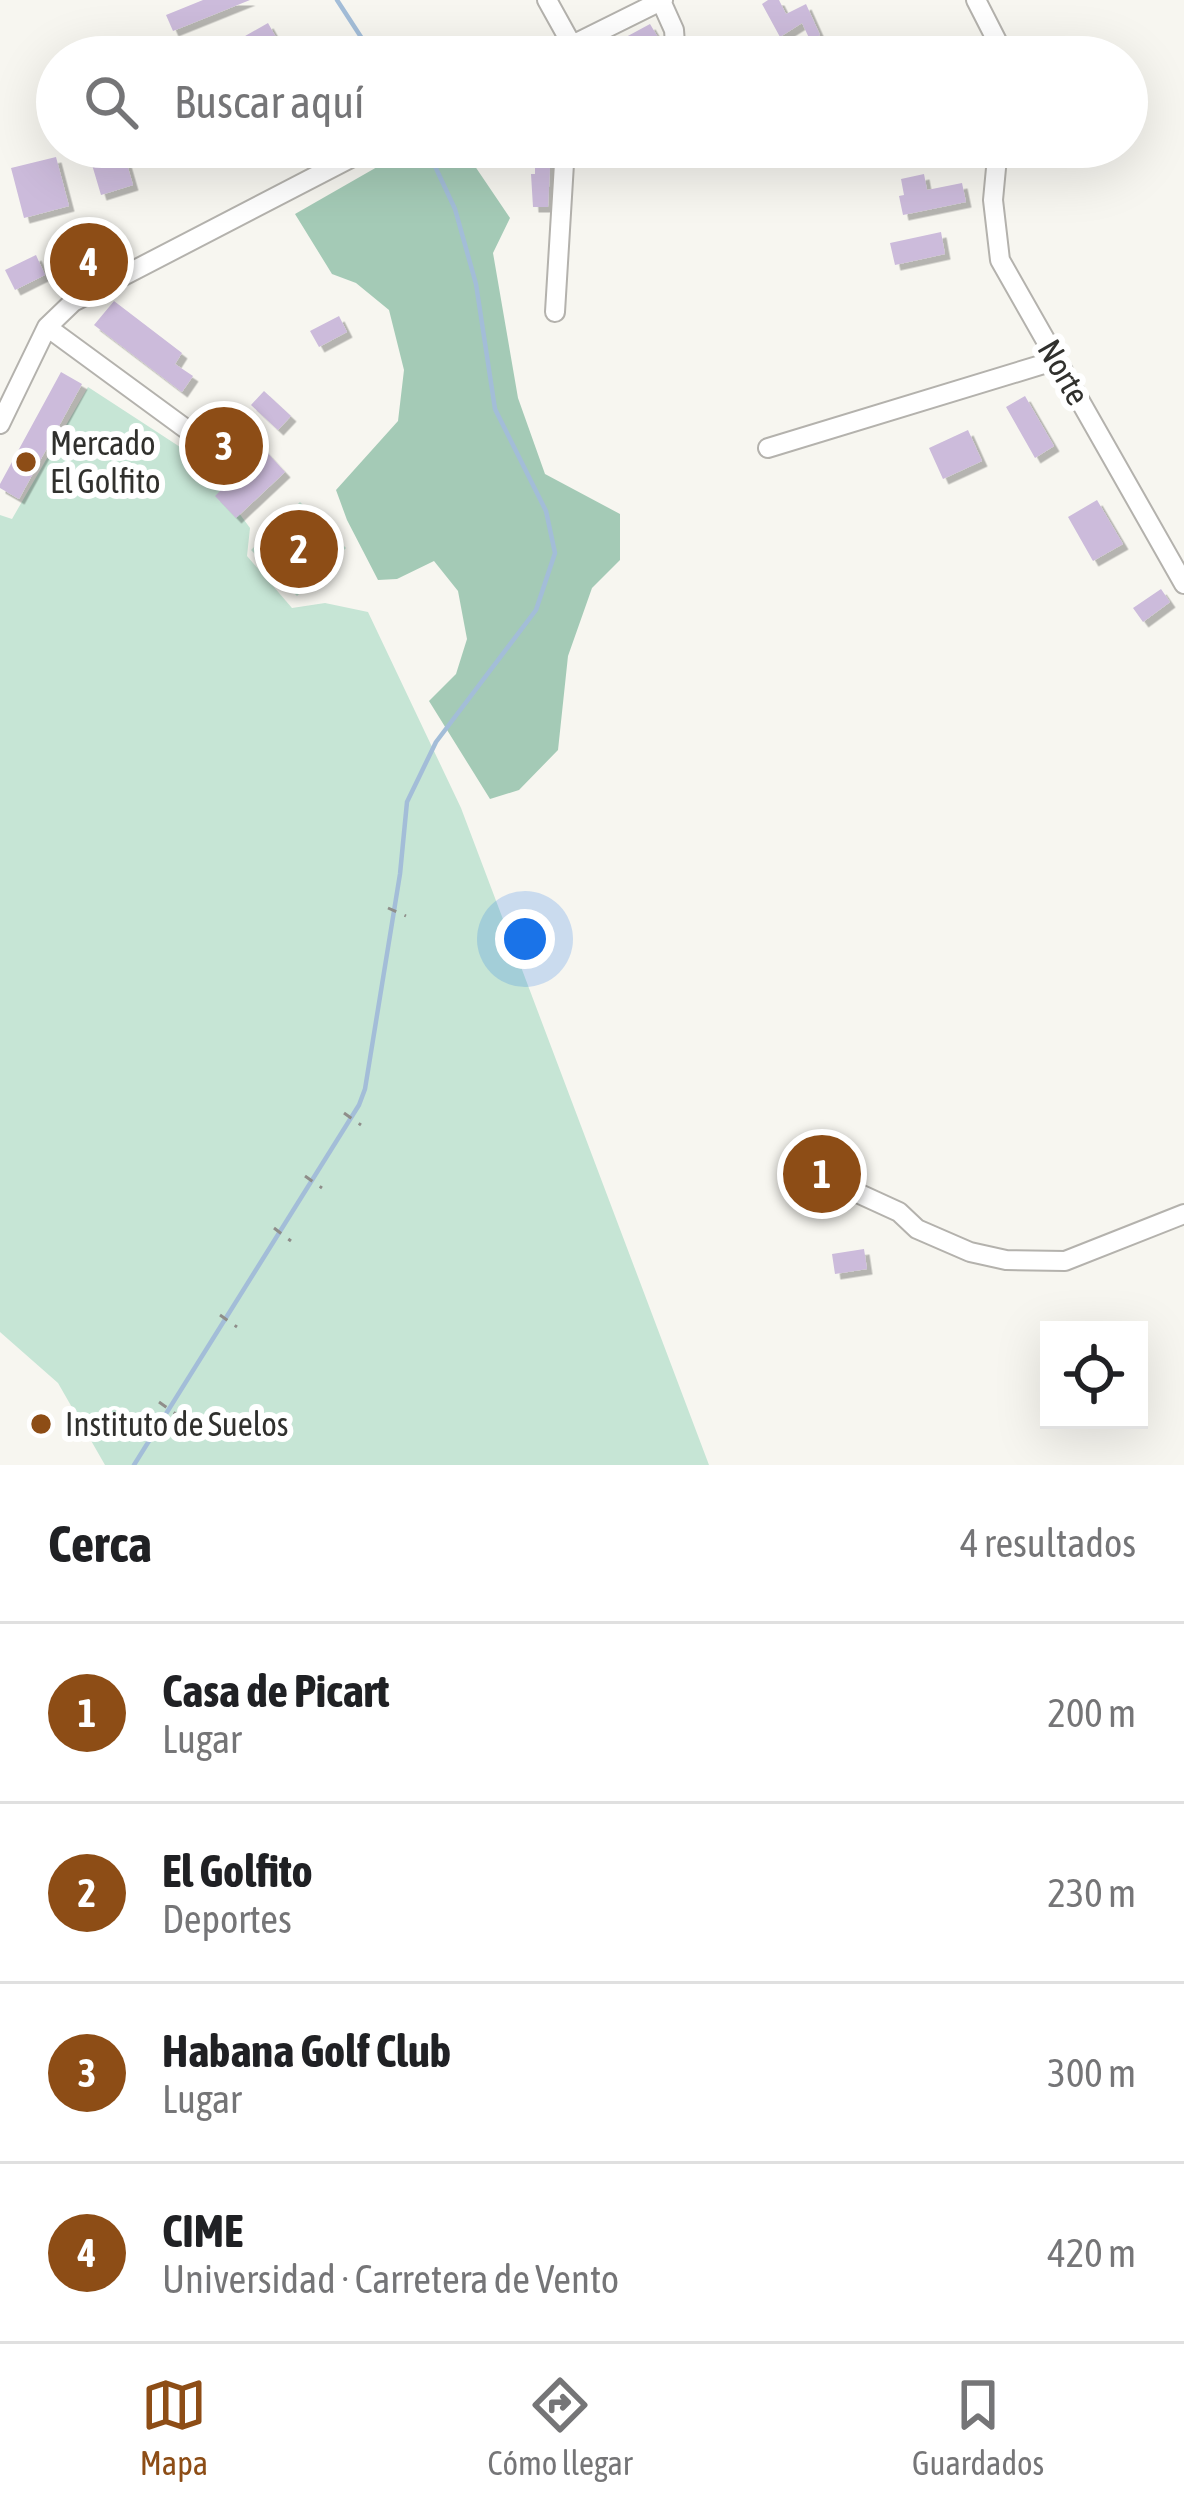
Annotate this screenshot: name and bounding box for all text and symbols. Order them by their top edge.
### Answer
search box [36,36,1148,168]
icon: search [78,69,144,135]
text: Buscar aquí [174,76,364,128]
pin: 4 [50,217,128,307]
street label: Norte [1030,333,1098,411]
pin: 3 [185,401,263,491]
place label: Mercado El Golfito [50,424,160,500]
marker: Mercado El Golfito [13,449,39,475]
pin: 2 [260,504,338,594]
your location [495,909,555,969]
pin: 1 [783,1129,861,1219]
map controls [1040,1321,1148,1429]
button: locate [1040,1321,1148,1429]
place label: Instituto de Suelos [65,1405,288,1443]
marker: Instituto de Suelos [28,1411,54,1437]
text: Cerca [48,1514,152,1573]
text: 4 resultados [960,1521,1136,1565]
text: Casa de Picart [162,1665,389,1717]
text: 1 [78,1691,96,1735]
text: 200 m [1048,1691,1136,1735]
text: Lugar [162,1717,242,1761]
text: El Golfito [162,1845,313,1897]
text: 2 [78,1871,96,1915]
text: 230 m [1048,1871,1136,1915]
text: Deportes [162,1897,292,1941]
text: Habana Golf Club [162,2025,451,2077]
text: 3 [78,2051,96,2095]
text: 300 m [1048,2051,1136,2095]
text: Lugar [162,2077,242,2121]
text: CIME [162,2205,243,2257]
text: 4 [78,2231,96,2275]
text: 420 m [1048,2231,1136,2275]
text: Universidad · Carretera de Vento [162,2257,619,2301]
tab: Mapa [140,2372,208,2482]
tab: Cómo llegar [488,2372,633,2482]
tab: Guardados [912,2372,1044,2482]

